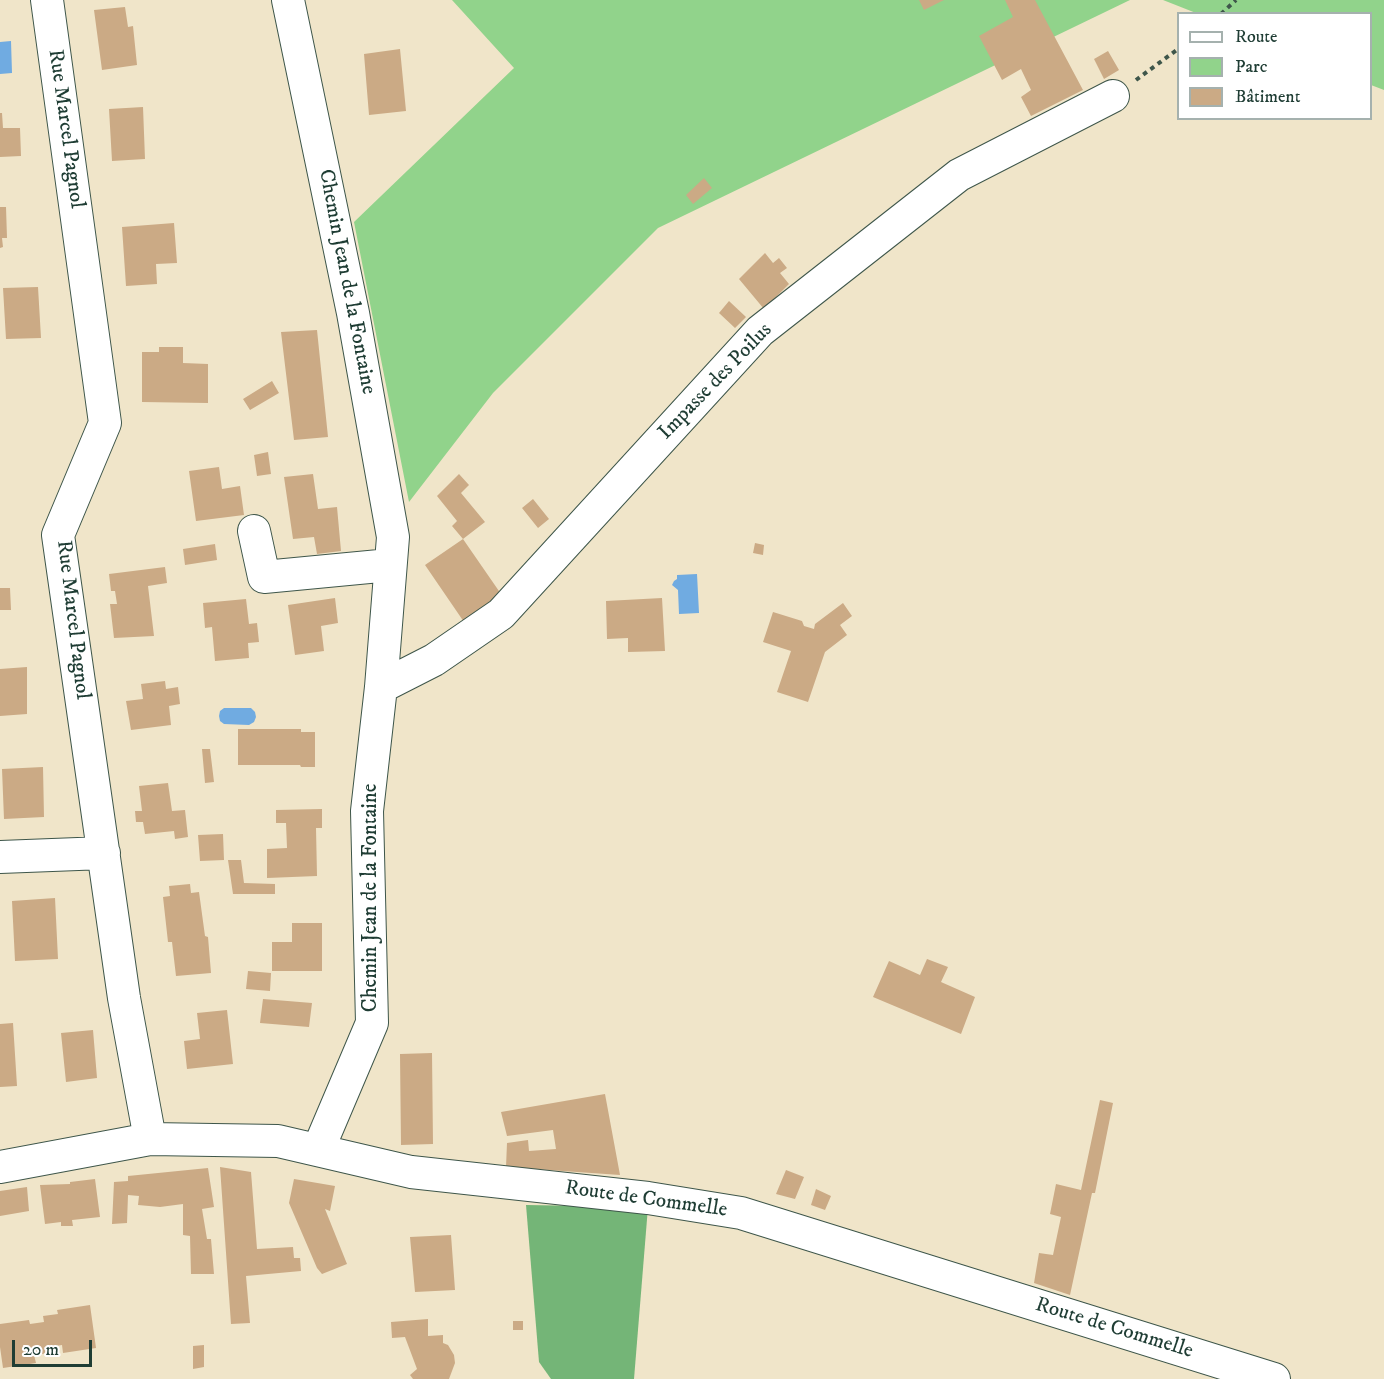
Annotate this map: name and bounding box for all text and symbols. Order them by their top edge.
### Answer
legend [1177,12,1372,120]
text: Route [1235,26,1278,48]
street label: Rue Marcel Pagnol [41,48,89,210]
text: Parc [1235,56,1267,78]
text: Bâtiment [1235,86,1300,108]
street label: Chemin Jean de la Fontaine [312,167,380,397]
street label: Impasse des Poilus [654,318,778,446]
street label: Rue Marcel Pagnol [50,539,94,701]
street label: Chemin Jean de la Fontaine [359,784,385,1012]
street label: Route de Commelle [563,1176,729,1224]
street label: Route de Commelle [1032,1293,1196,1365]
scale bar [15,1328,94,1366]
text: 20 m [23,1339,59,1361]

